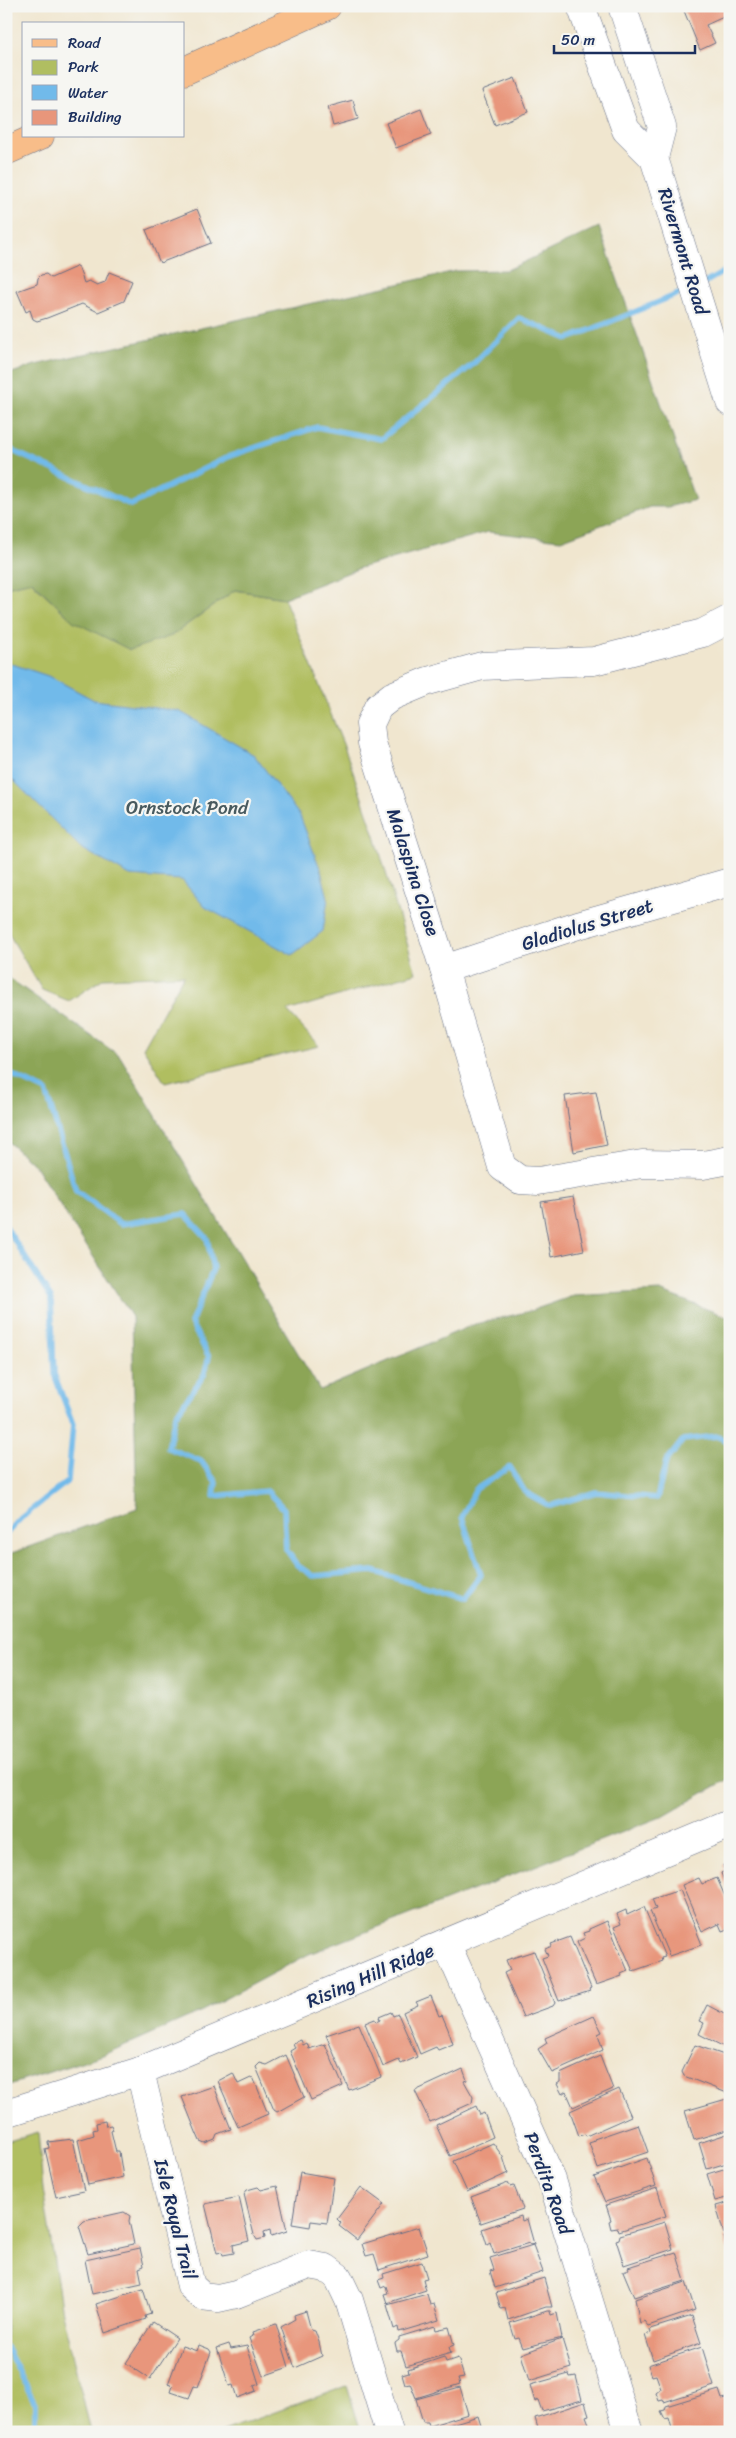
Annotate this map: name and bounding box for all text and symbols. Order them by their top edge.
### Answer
legend [22,22,185,138]
scale bar [554,22,695,54]
text: 50 m [561,27,596,53]
text: Road [68,30,101,56]
text: Park [68,54,99,80]
text: Water [68,80,108,106]
text: Building [68,104,122,130]
street label: Rivermont Road [649,183,719,321]
park label: Ornstock Pond [126,791,249,824]
street label: Malaspina Close [377,804,450,940]
street label: Gladiolus Street [517,889,657,960]
street label: Rising Hill Ridge [301,1934,440,2017]
street label: Perdita Road [515,2127,583,2241]
street label: Isle Royal Trail [144,2154,207,2284]

